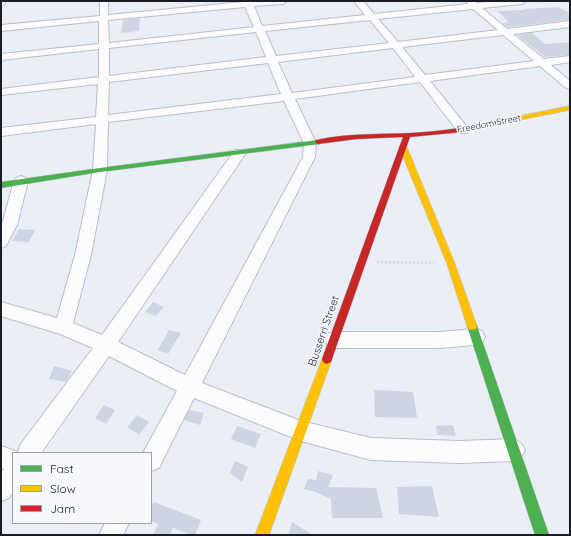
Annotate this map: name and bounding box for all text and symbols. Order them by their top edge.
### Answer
street label: Freedom Street [456,113,522,135]
street label: Busserri Street [306,294,342,368]
legend [12,452,152,524]
text: Fast [50,461,74,476]
text: Slow [50,481,76,496]
text: Jam [50,501,75,516]

